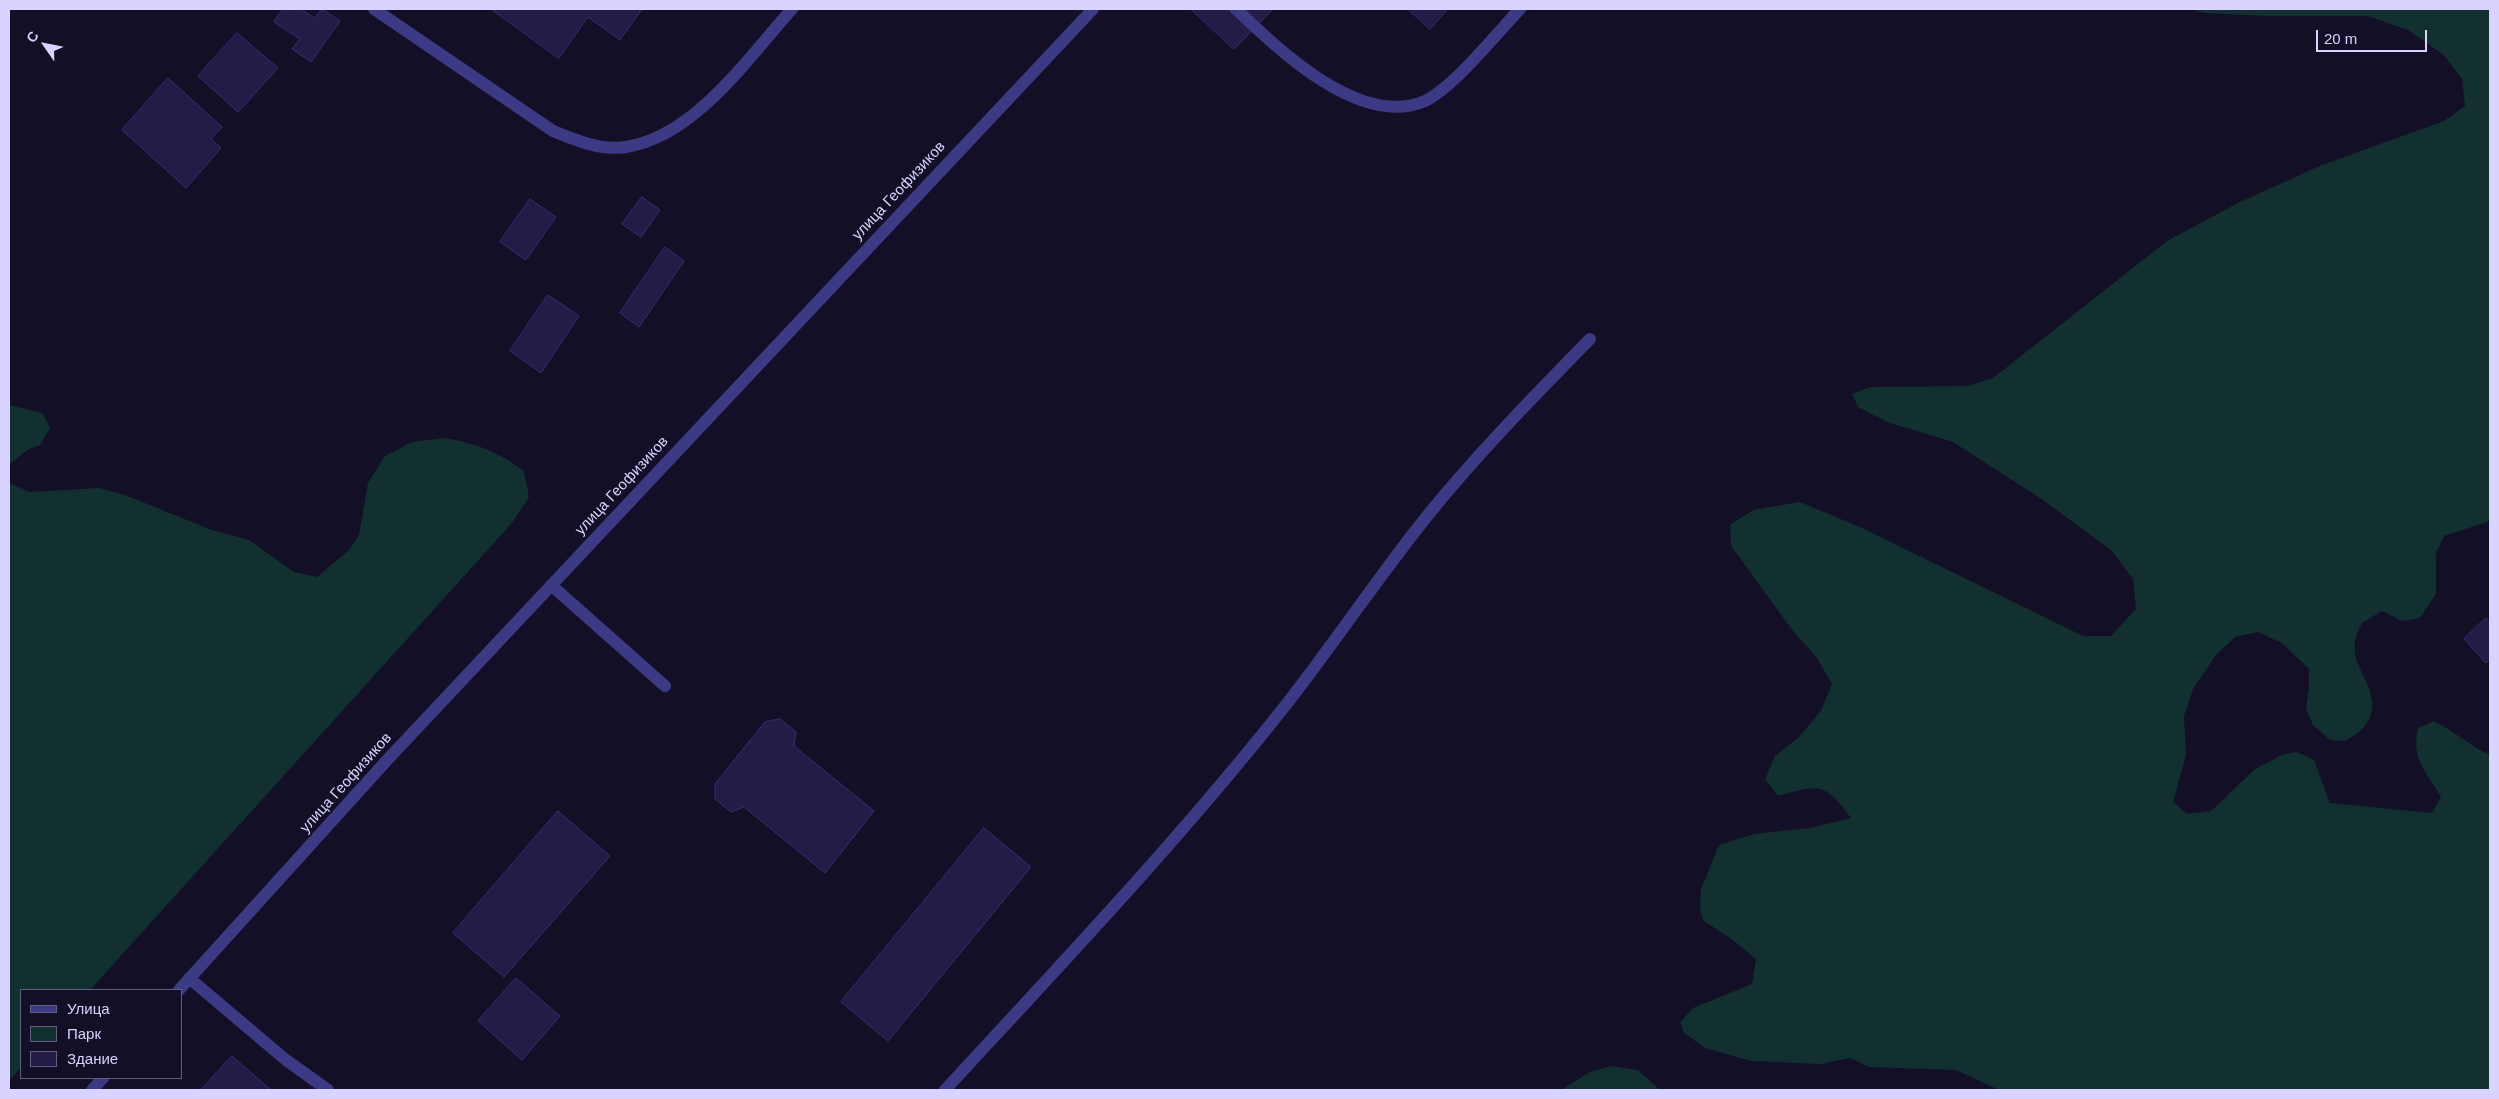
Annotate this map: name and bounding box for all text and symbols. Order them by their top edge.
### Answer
north arrow [20,20,70,70]
scale bar [2319,20,2430,52]
text: С [23,28,42,45]
text: 20 m [2324,30,2357,47]
street label: улица Геофизиков [849,138,949,244]
street label: улица Геофизиков [572,433,672,539]
street label: улица Геофизиков [296,729,396,837]
legend [20,989,182,1079]
text: Улица [67,1000,110,1017]
text: Парк [67,1025,101,1042]
text: Здание [67,1050,118,1067]

